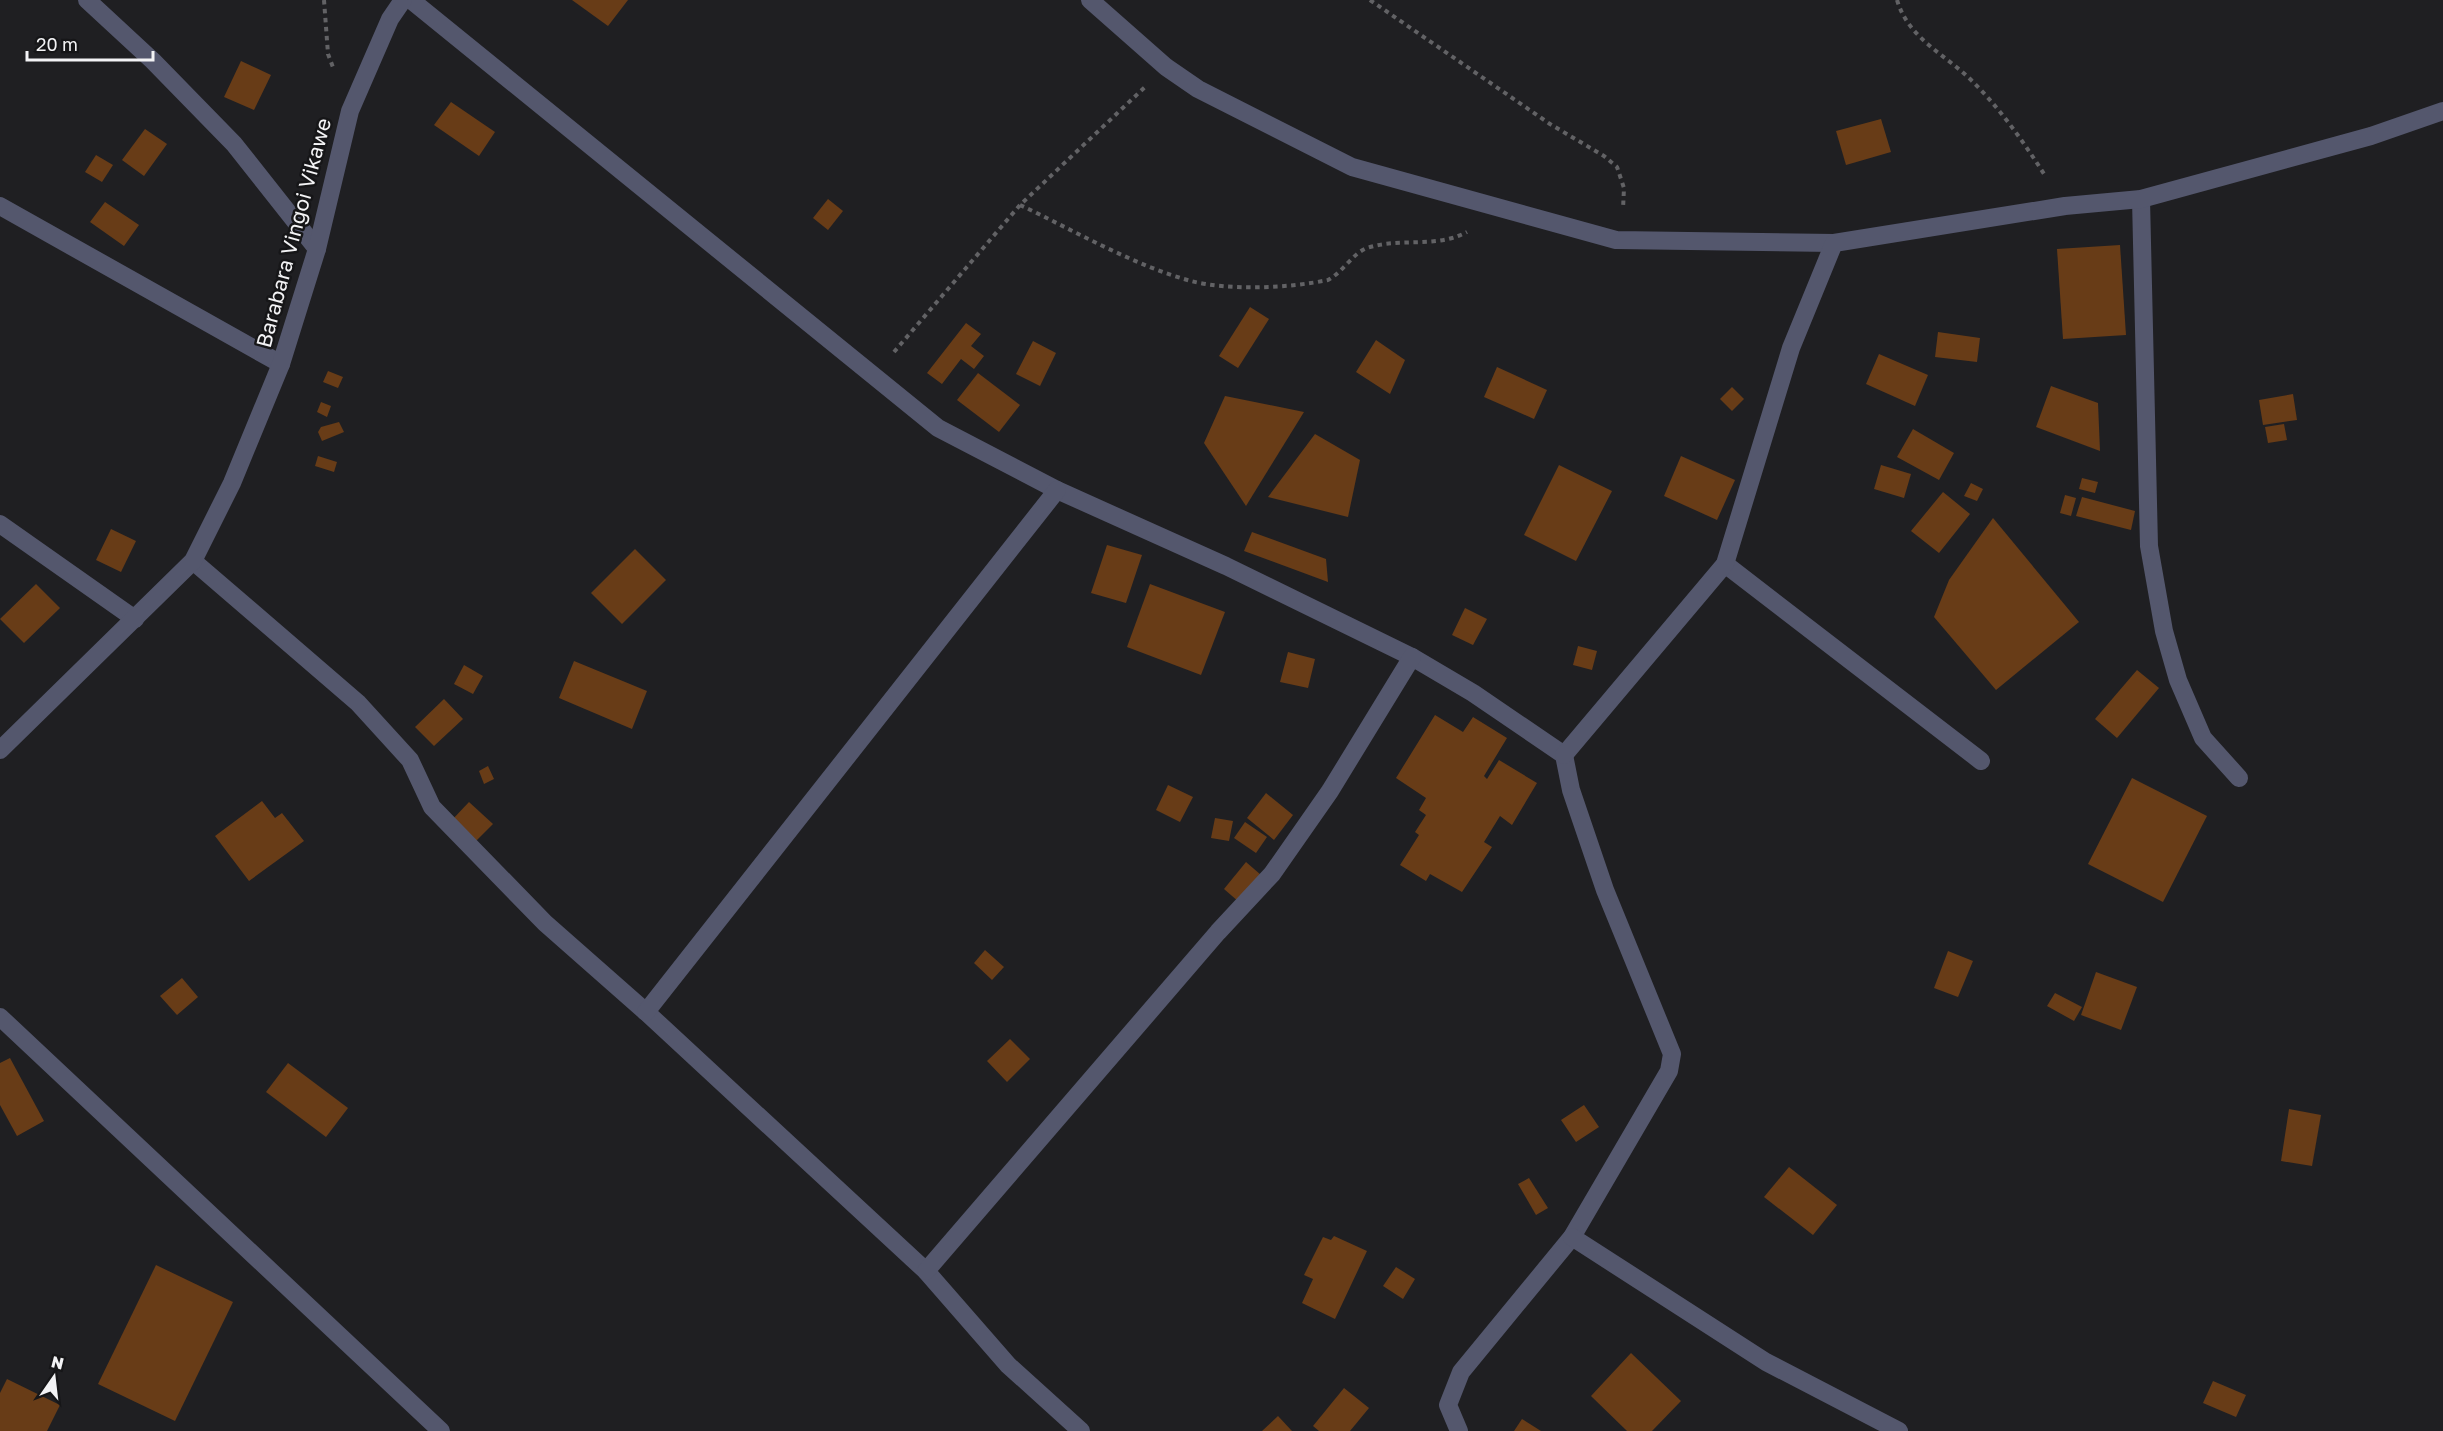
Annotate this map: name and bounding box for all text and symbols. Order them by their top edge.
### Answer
scale bar [27,24,153,62]
text: 20 m [36,33,78,55]
street label: Barabara Vingoi Vikawe [250,115,336,350]
north arrow [24,1347,84,1407]
text: N [49,1351,66,1374]

